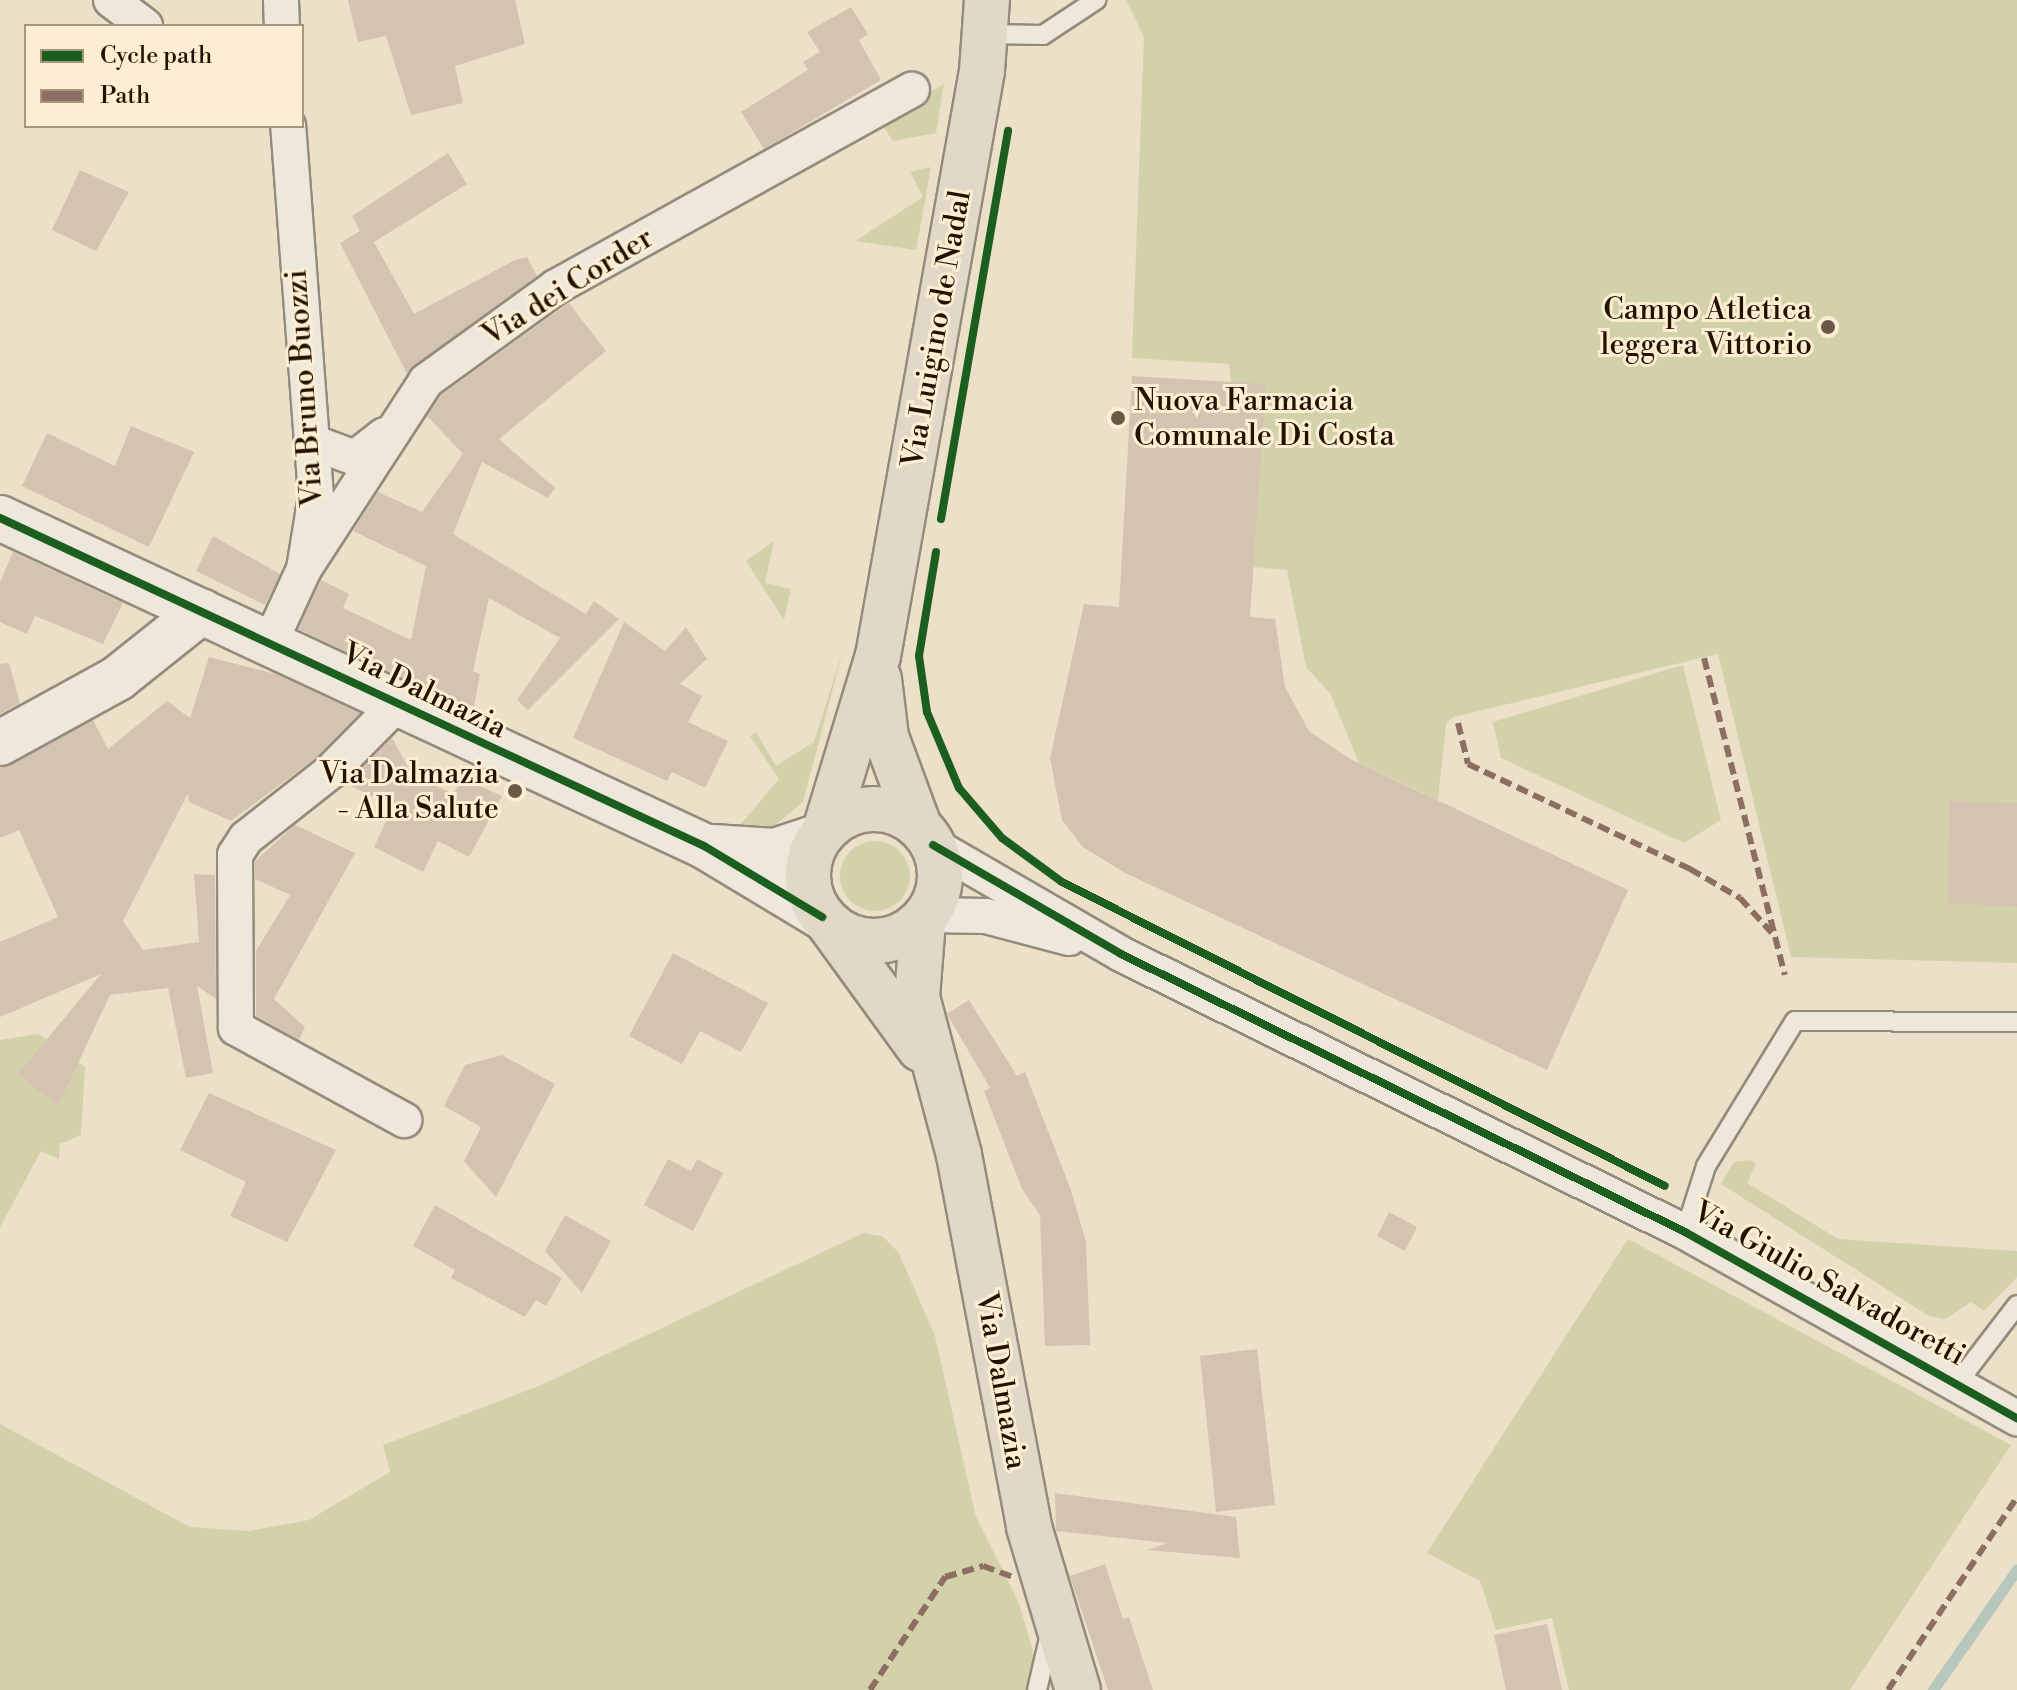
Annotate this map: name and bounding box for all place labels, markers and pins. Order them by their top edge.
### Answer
place label: Campo Atletica leggera Vittorio [1601,292,1812,362]
marker: Campo Atletica leggera Vittorio [1819,318,1837,336]
place label: Nuova Farmacia Comunale Di Costa [1134,383,1395,454]
marker: Nuova Farmacia Comunale Di Costa [1109,409,1127,427]
place label: Via Dalmazia - Alla Salute [320,756,499,826]
marker: Via Dalmazia - Alla Salute [506,782,524,800]

